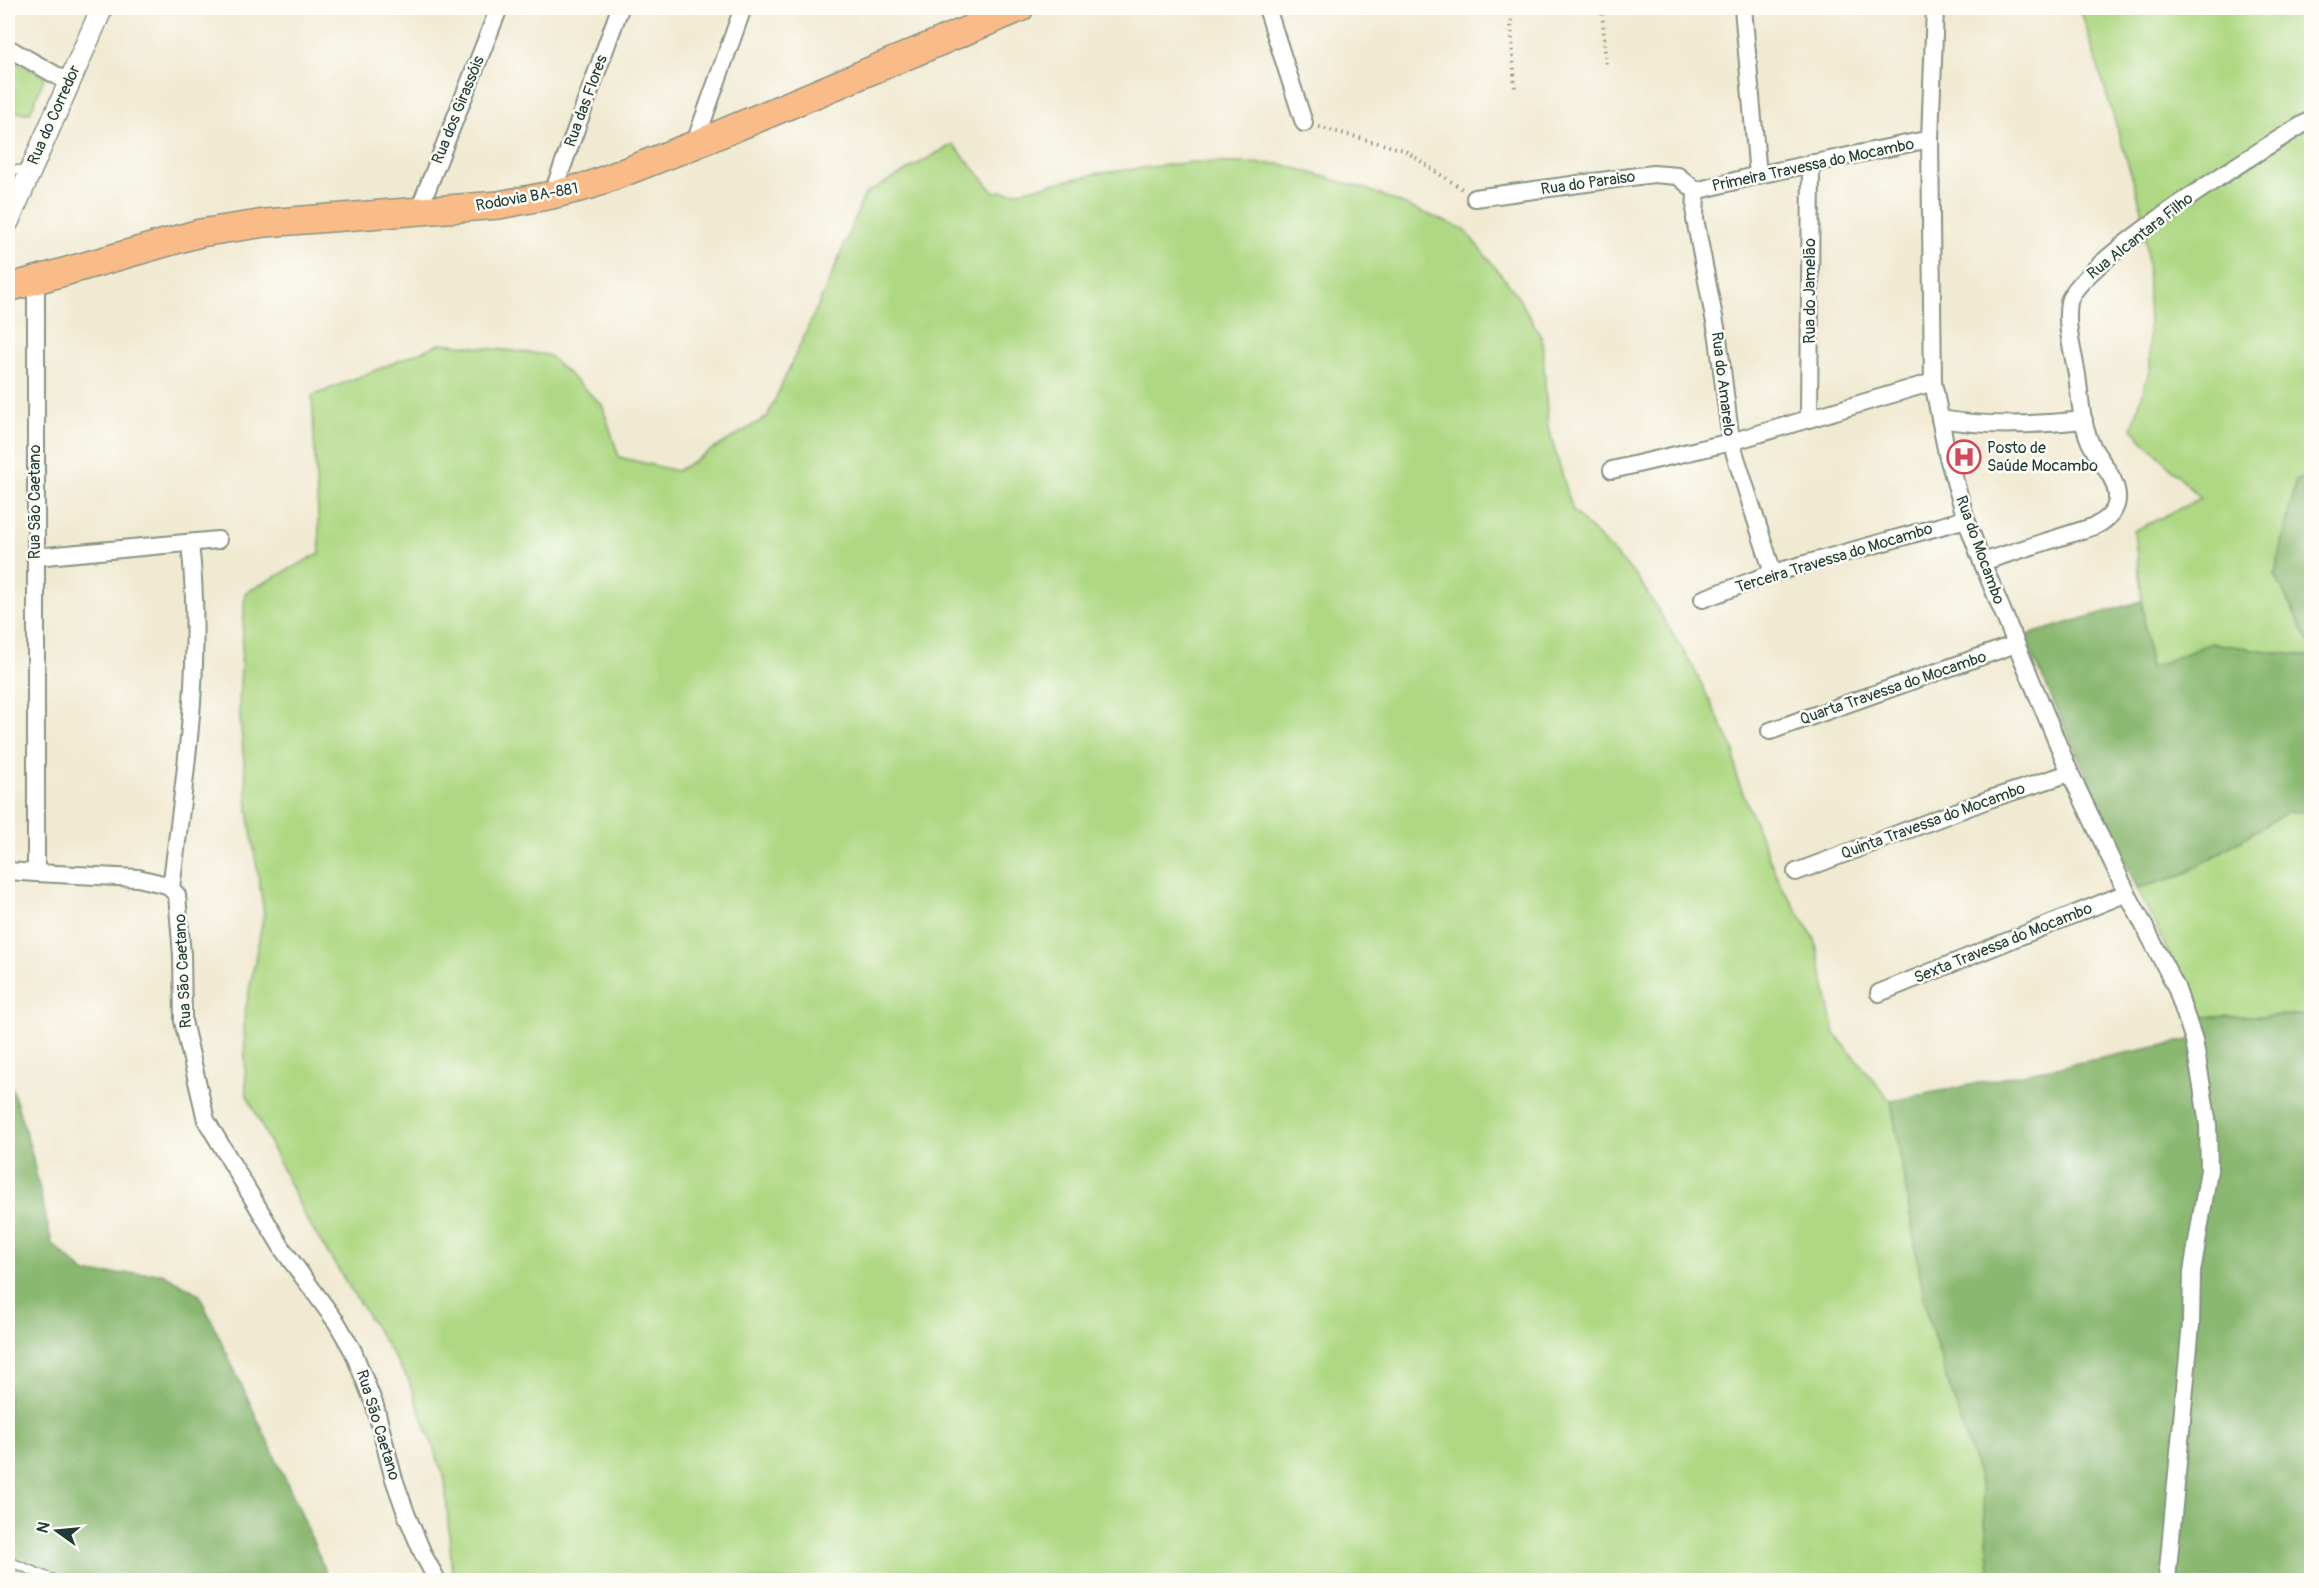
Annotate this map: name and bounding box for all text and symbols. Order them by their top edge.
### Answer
street label: Rua das Flores [560,52,612,150]
street label: Rua dos Girassóis [427,53,489,167]
street label: Rua do Corredor [23,62,85,168]
street label: Primeira Travessa do Mocambo [1710,134,1916,196]
street label: Rua do Paraiso [1539,166,1637,200]
street label: Rodovia BA-881 [474,178,580,216]
street label: Rua Alcantara Filho [2083,188,2197,284]
street label: Rua do Jamelão [1800,238,1820,344]
street label: Rua do Amarelo [1707,331,1739,438]
place label: Posto de Saúde Mocambo [1987,438,2098,476]
hospital icon: Posto de Saúde Mocambo [1946,439,1982,475]
street label: Rua São Caetano [25,444,45,559]
street label: Rua do Mocambo [1951,493,2009,607]
street label: Terceira Travessa do Mocambo [1733,518,1935,598]
street label: Quarta Travessa do Mocambo [1797,646,1989,729]
street label: Quinta Travessa do Mocambo [1838,778,2028,864]
street label: Sexta Travessa do Mocambo [1911,898,2095,988]
street label: Rua São Caetano [170,913,196,1029]
street label: Rua São Caetano [352,1367,404,1483]
north arrow [27,1501,87,1561]
text: N [32,1519,55,1535]

